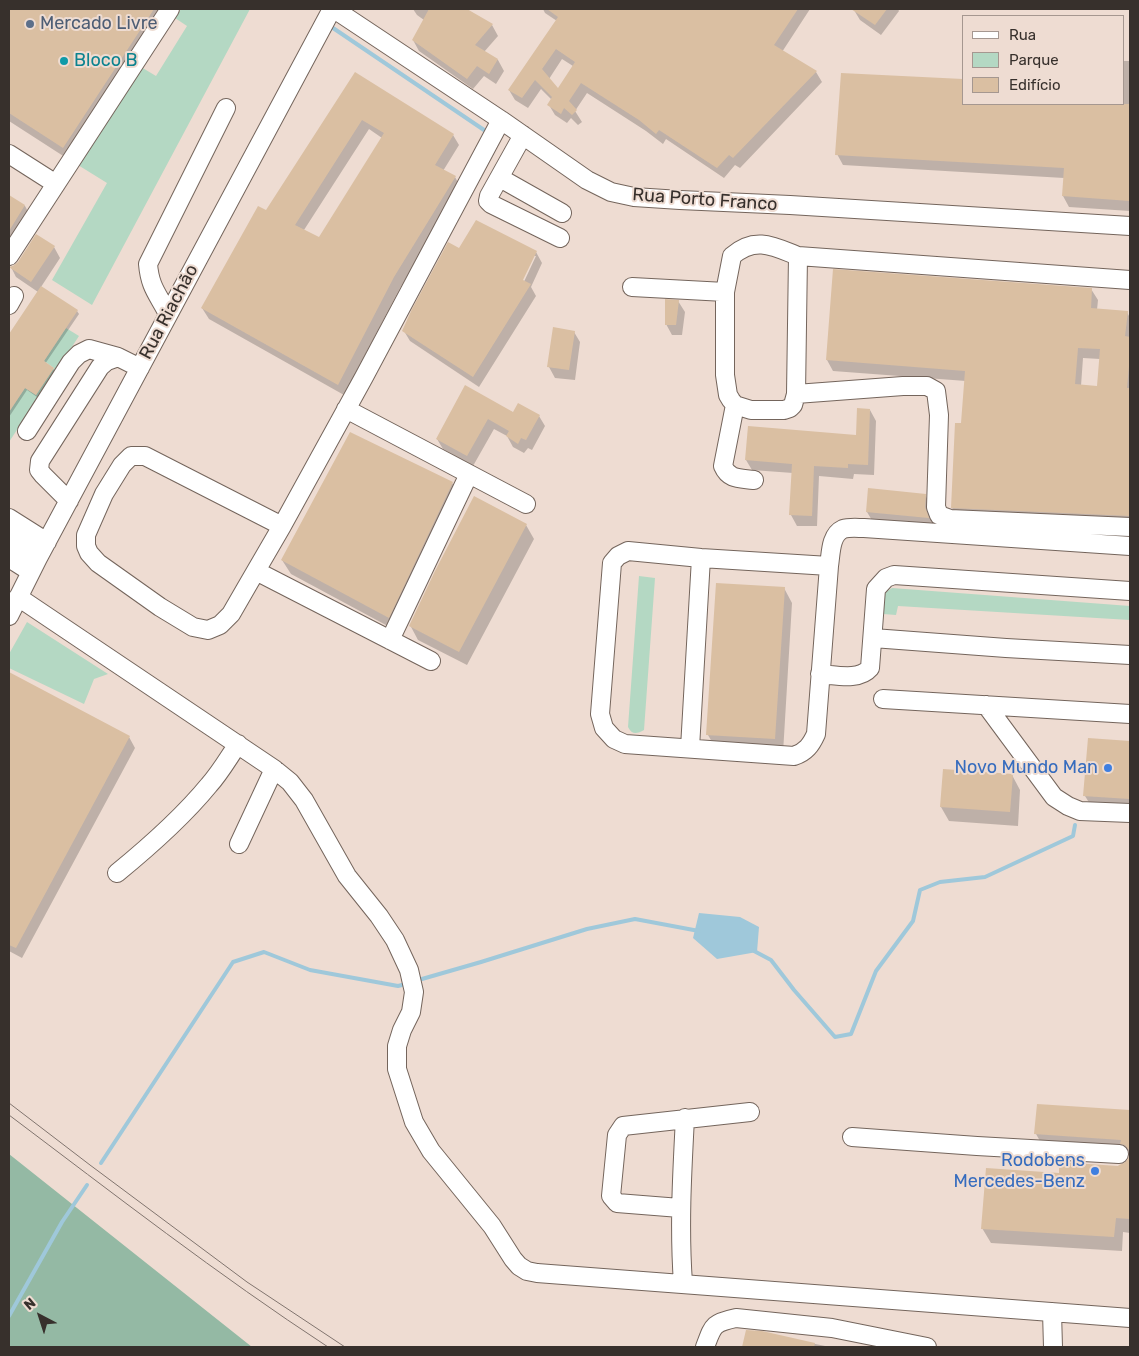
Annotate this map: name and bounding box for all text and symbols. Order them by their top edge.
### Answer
place label: Mercado Livre [40,13,158,35]
legend [962,15,1124,105]
marker: Mercado Livre [24,18,36,30]
text: Rua [1009,26,1036,44]
place label: Bloco B [74,50,137,72]
text: Parque [1009,51,1059,69]
marker: Bloco B [58,55,70,67]
text: Edifício [1009,76,1061,94]
street label: Rua Porto Franco [632,184,778,216]
street label: Rua Riachão [135,261,203,363]
place label: Novo Mundo Man [954,757,1098,779]
marker: Novo Mundo Man [1102,762,1114,774]
place label: Rodobens Mercedes-Benz [953,1150,1085,1192]
marker: Rodobens Mercedes-Benz [1089,1165,1101,1177]
north arrow [15,1291,65,1341]
text: N [21,1294,39,1314]

